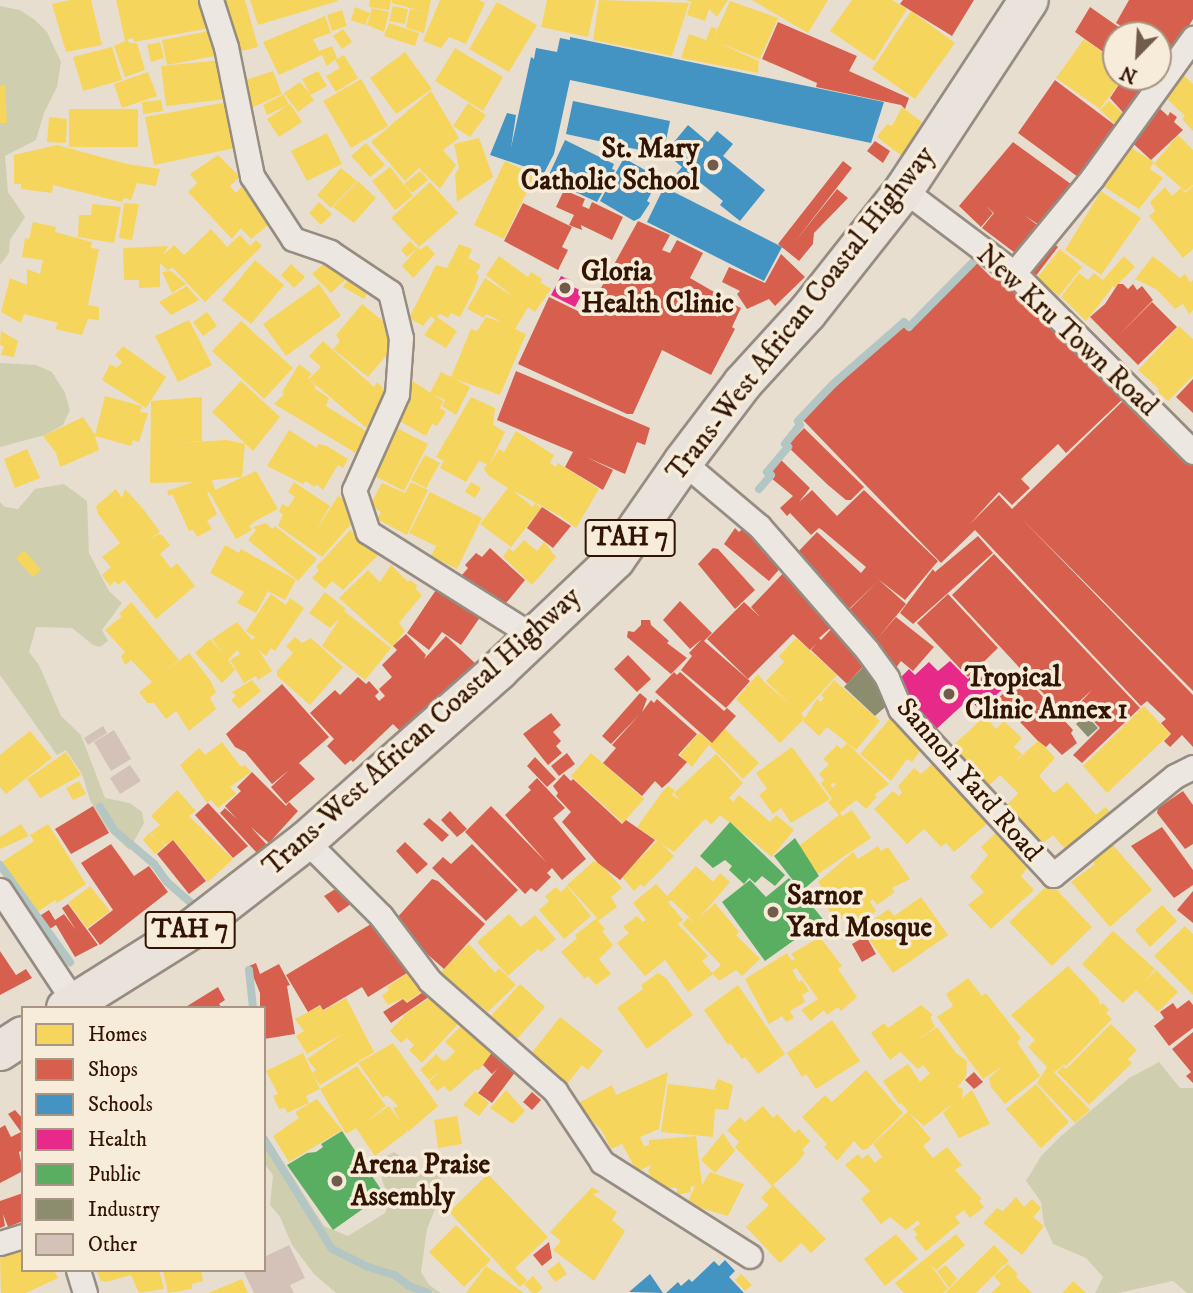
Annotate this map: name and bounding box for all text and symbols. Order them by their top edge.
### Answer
north arrow [1102,21,1172,91]
text: N [1117,60,1141,87]
place label: St. Mary Catholic School [521,132,699,198]
street label: Trans-West African Coastal Highway [660,140,942,488]
marker: St. Mary Catholic School [705,157,721,173]
street label: New Kru Town Road [969,238,1165,424]
place label: Gloria Health Clinic [581,255,734,321]
marker: Gloria Health Clinic [555,278,575,298]
road number: TAH 7 [584,516,676,560]
street label: Trans-West African Coastal Highway [256,580,588,884]
place label: Tropical Clinic Annex 1 [965,661,1128,727]
marker: Tropical Clinic Annex 1 [939,684,959,704]
street label: Sannoh Yard Road [889,691,1049,869]
place label: Sarnor Yard Mosque [787,879,932,945]
marker: Sarnor Yard Mosque [765,904,781,920]
road number: TAH 7 [144,908,235,953]
legend [21,1006,266,1272]
text: Homes [88,1022,147,1048]
text: Shops [88,1057,138,1083]
text: Schools [88,1092,153,1118]
text: Health [88,1127,147,1153]
place label: Arena Praise Assembly [351,1148,490,1214]
text: Public [88,1162,141,1188]
marker: Arena Praise Assembly [329,1173,345,1189]
text: Industry [88,1197,160,1223]
text: Other [88,1232,137,1258]

